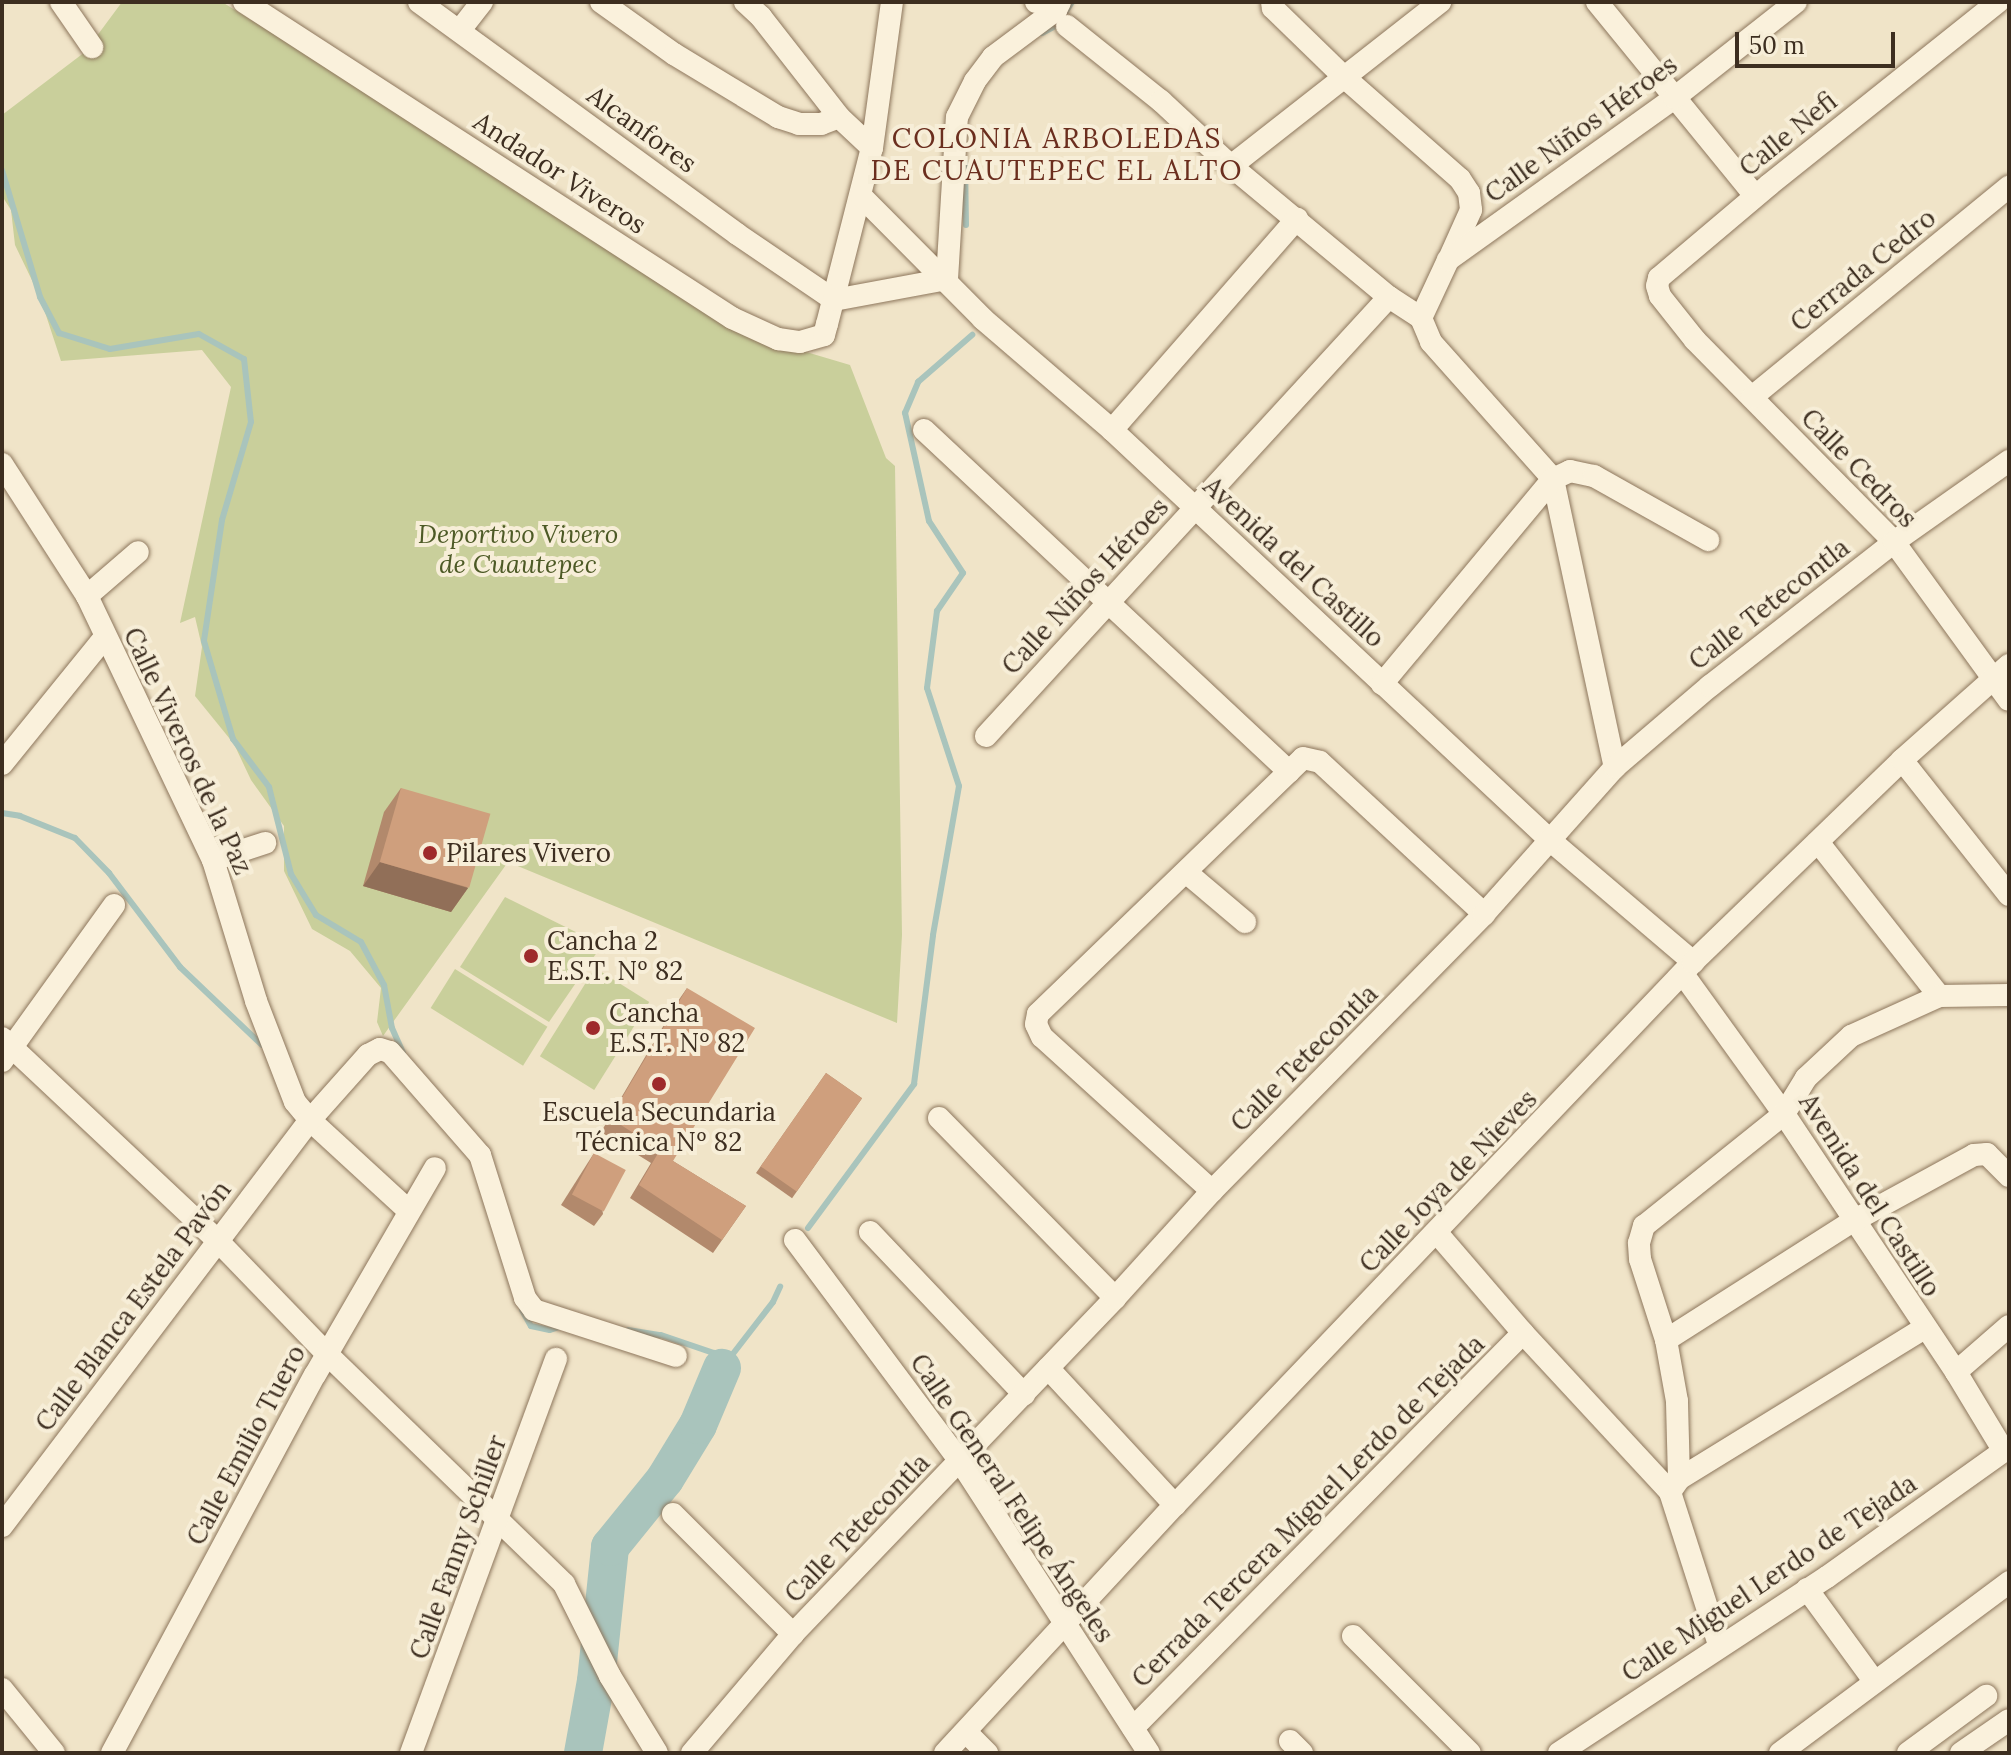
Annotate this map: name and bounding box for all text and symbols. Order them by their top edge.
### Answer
scale bar [1739,16,1899,66]
text: 50 m [1749,30,1805,61]
street label: Calle Niños Héroes [1479,49,1683,209]
street label: Alcanfores [581,79,703,179]
street label: Calle Nefi [1733,85,1843,183]
street label: Andador Viveros [468,106,652,240]
district label: COLONIA ARBOLEDAS DE CUAUTEPEC EL ALTO [870,121,1244,187]
street label: Cerrada Cedro [1784,202,1942,338]
street label: Calle Cedros [1795,402,1923,534]
street label: Avenida del Castillo [1197,470,1391,654]
street label: Calle Niños Héroes [995,491,1175,681]
park label: Deportivo Vivero de Cuautepec [418,518,618,580]
street label: Calle Tetecontla [1683,532,1855,676]
street label: Calle Viveros de la Paz [117,623,259,879]
place label: Pilares Vivero [446,837,611,869]
marker: Pilares Vivero [421,844,439,862]
place label: Cancha 2 E.S.T. Nº 82 [547,925,683,986]
marker: Cancha 2 E.S.T. Nº 82 [522,947,540,965]
street label: Calle Tetecontla [1224,978,1384,1138]
place label: Cancha E.S.T. Nº 82 [609,997,745,1058]
marker: Cancha E.S.T. Nº 82 [584,1019,602,1037]
marker: Escuela Secundaria Técnica Nº 82 [650,1075,668,1093]
street label: Calle Joya de Nieves [1353,1083,1543,1279]
street label: Avenida del Castillo [1793,1088,1947,1302]
place label: Escuela Secundaria Técnica Nº 82 [542,1096,776,1158]
street label: Calle Blanca Estela Pavón [29,1175,237,1437]
street label: Cerrada Tercera Miguel Lerdo de Tejada [1125,1328,1491,1694]
street label: Calle Emilio Tuero [180,1340,312,1550]
street label: Calle General Felipe Ángeles [904,1348,1120,1648]
street label: Calle Fanny Schiller [403,1431,513,1663]
street label: Calle Tetecontla [778,1447,936,1609]
street label: Calle Miguel Lerdo de Tejada [1616,1468,1922,1688]

